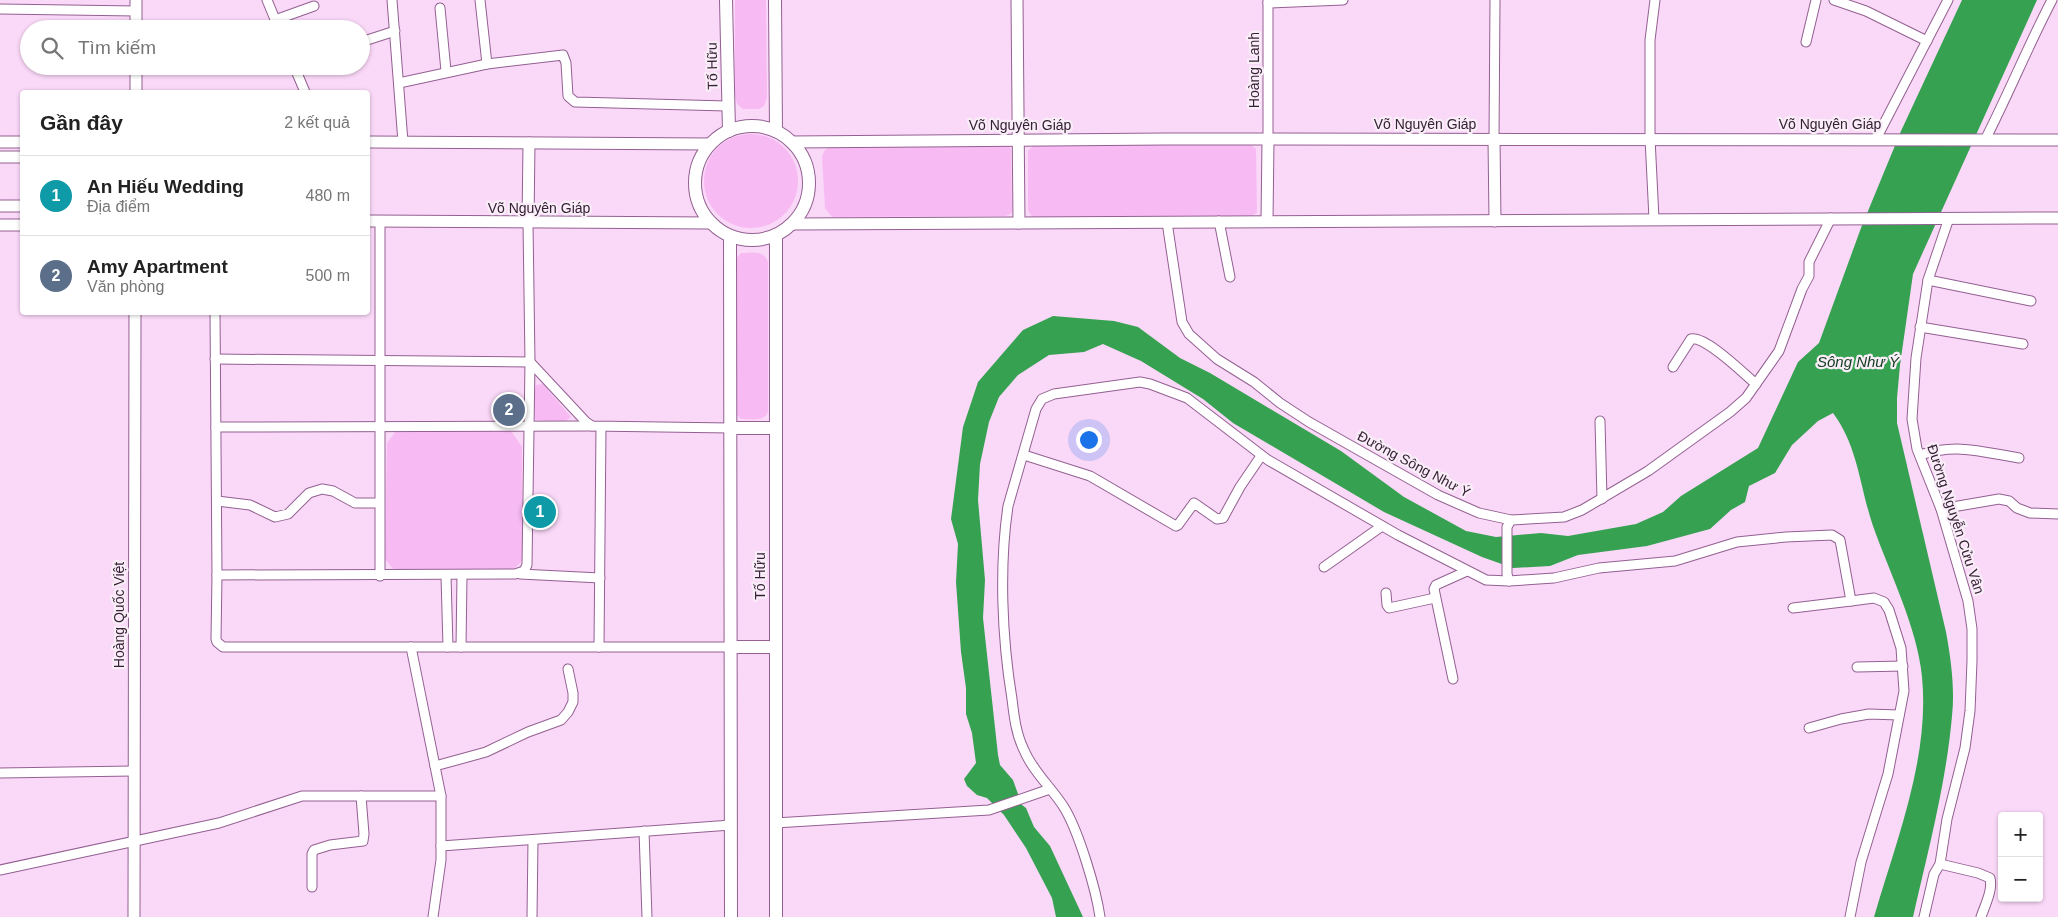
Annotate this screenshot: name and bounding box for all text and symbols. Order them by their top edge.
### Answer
search box [20,20,370,75]
street label: Hoàng Lanh [1246,32,1262,108]
icon: search [38,34,66,62]
text: Tìm kiếm [78,37,156,58]
street label: Tố Hữu [704,42,720,90]
text: Gần đây [40,111,123,134]
text: 2 kết quả [284,114,350,131]
street label: Võ Nguyên Giáp [1374,116,1477,132]
street label: Võ Nguyên Giáp [1779,116,1882,132]
street label: Võ Nguyên Giáp [969,117,1072,133]
text: An Hiếu Wedding [87,176,244,197]
text: 1 [52,187,60,204]
text: 480 m [306,187,350,204]
text: Địa điểm [87,198,150,215]
street label: Võ Nguyên Giáp [488,200,591,216]
text: Amy Apartment [87,256,228,277]
text: 2 [52,267,60,284]
text: 500 m [306,267,350,284]
text: Văn phòng [87,278,164,295]
water label: Sông Như Ý [1817,353,1900,370]
pin: 2 [493,391,525,429]
your location [1076,427,1102,453]
street label: Đường Sông Như Ý [1355,428,1474,501]
street label: Đường Nguyễn Cửu Vân [1924,442,1988,596]
pin: 1 [524,493,556,531]
street label: Tố Hữu [752,552,768,600]
street label: Hoàng Quốc Việt [111,562,127,668]
map controls [1998,812,2043,902]
button: + [1998,812,2043,857]
button: − [1998,857,2043,902]

